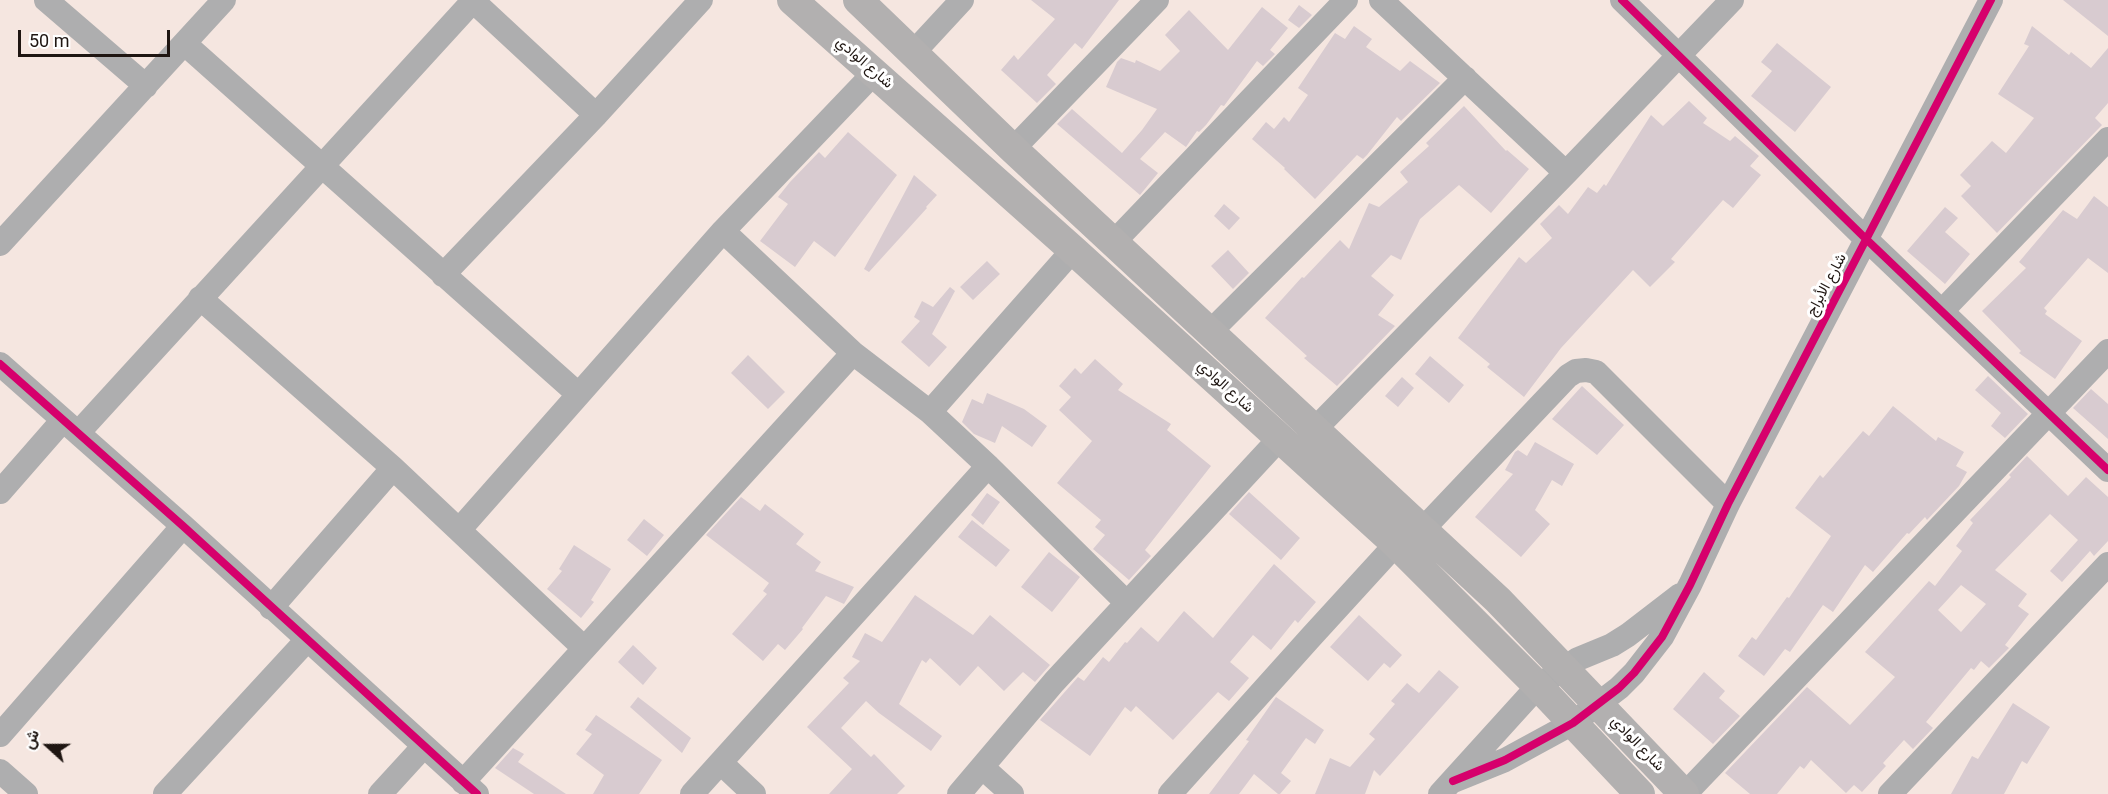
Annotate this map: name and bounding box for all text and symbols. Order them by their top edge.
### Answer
scale bar [21,18,172,56]
text: 50 m [29,30,69,51]
street label: شارع الوادي [832,33,896,93]
street label: شارع الأبراج [1803,250,1851,320]
street label: شارع الوادي [1193,357,1257,417]
street label: شارع الوادي [1606,713,1668,775]
north arrow [18,716,78,776]
text: ش [18,727,43,752]

